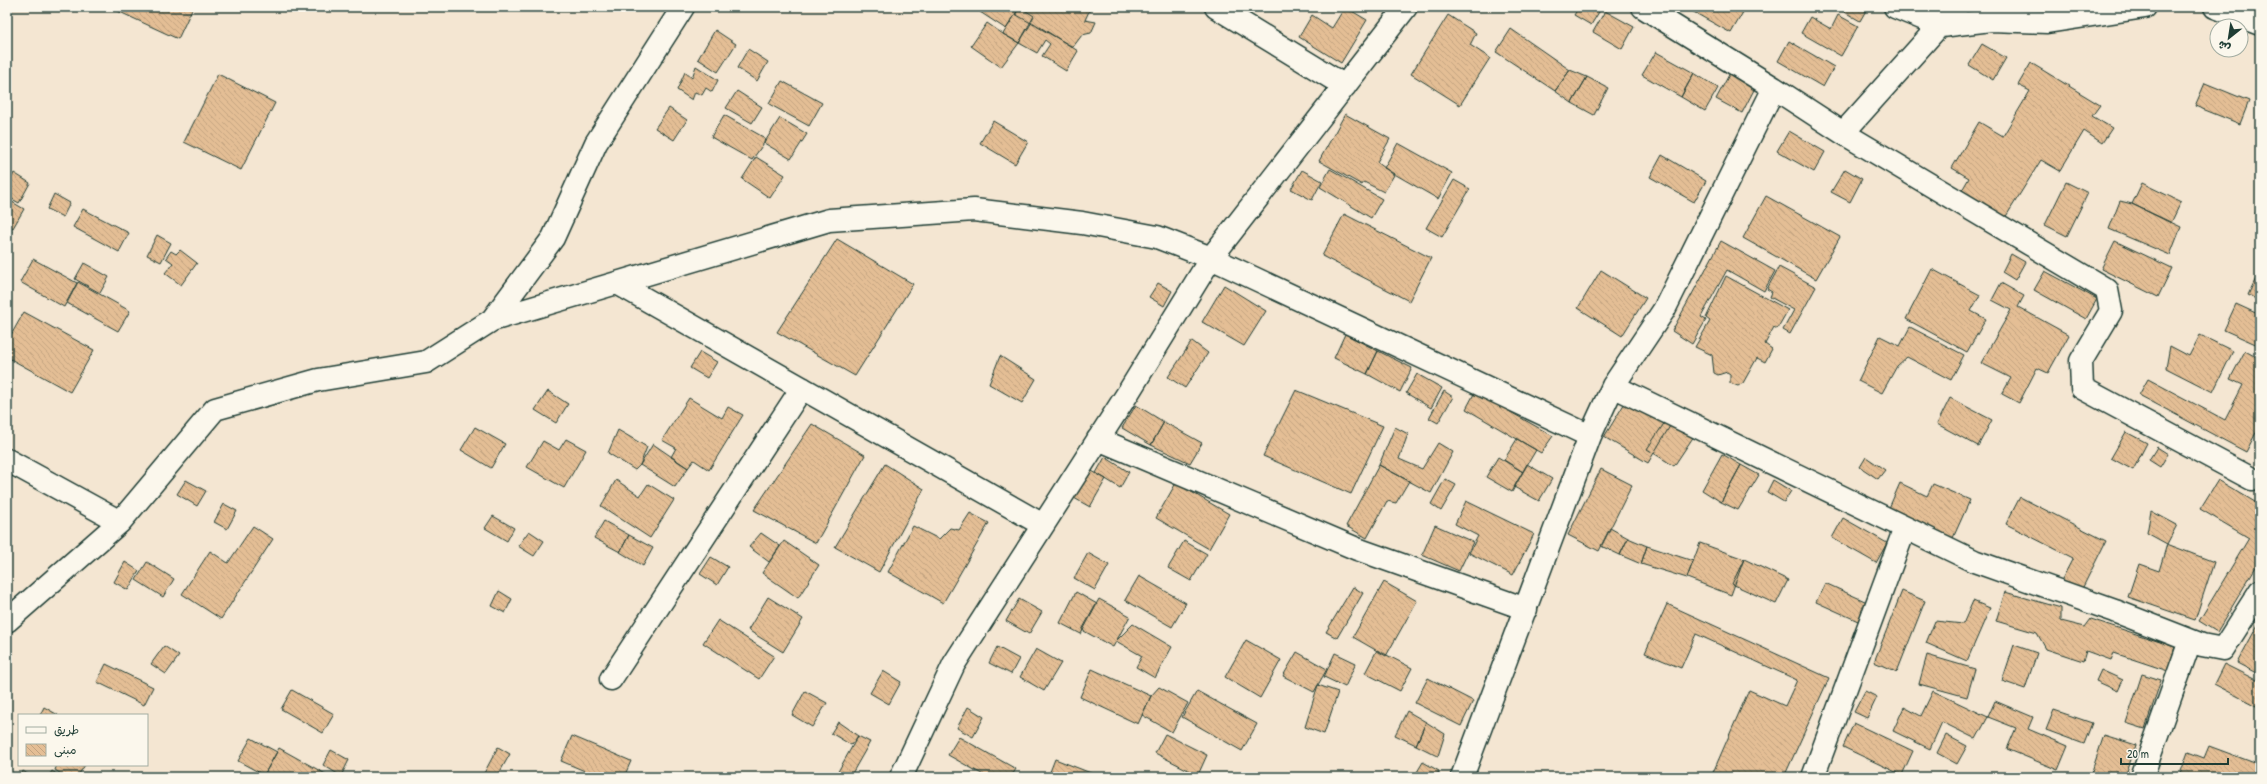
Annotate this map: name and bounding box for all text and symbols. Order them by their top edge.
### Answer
north arrow [2209,18,2249,58]
text: ش [2215,38,2233,56]
legend [18,714,148,766]
text: طريق [54,721,79,738]
scale bar [2121,740,2228,766]
text: مبنى [54,741,77,758]
text: 20 m [2127,745,2149,762]

